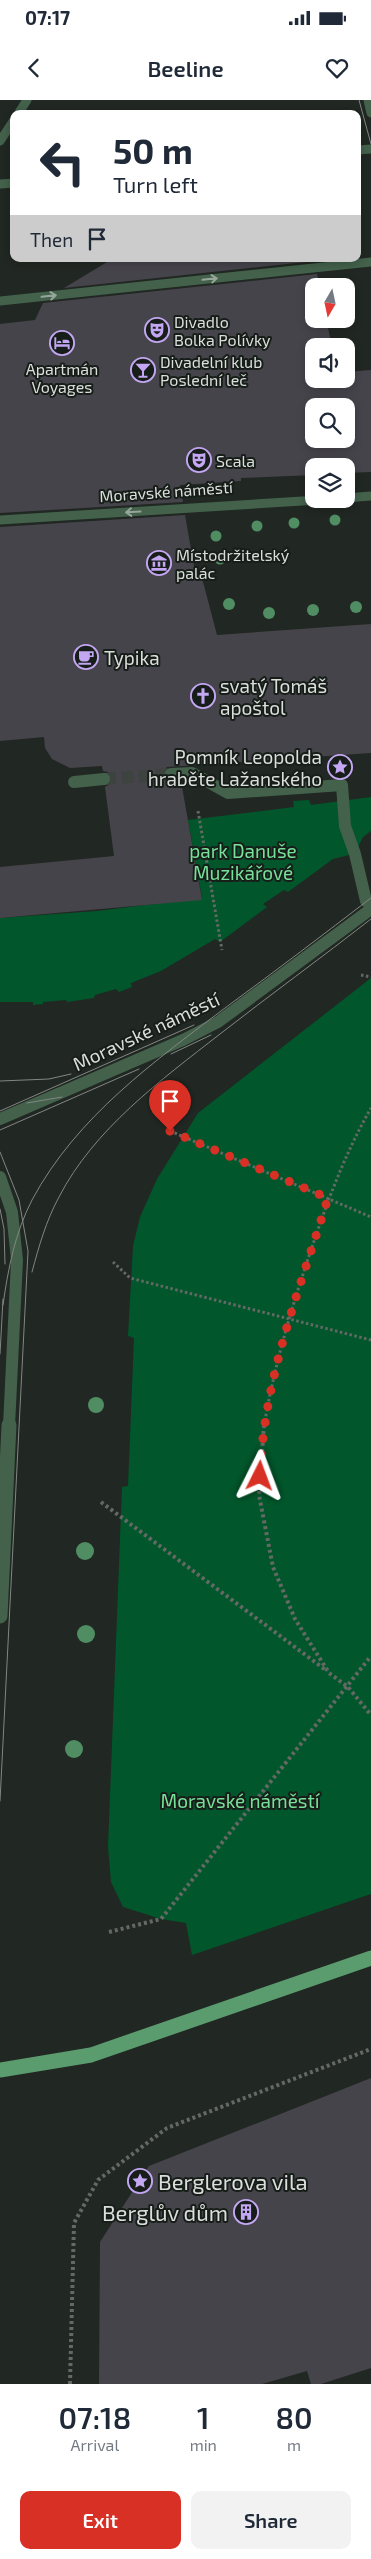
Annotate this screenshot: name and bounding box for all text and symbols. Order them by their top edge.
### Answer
text: 07:17 [25,6,70,29]
icon: back [20,54,48,82]
icon: heart [323,54,351,82]
text: Beeline [147,55,224,81]
text: 50 m [113,129,193,171]
icon: left [30,130,95,195]
text: Turn left [113,171,198,197]
icon: arrive [83,225,111,253]
text: Then [30,228,73,251]
one-way arrow [202,274,218,284]
north arrow [305,278,355,328]
map controls [305,278,355,508]
one-way arrow [40,291,56,301]
place label: Divadlo Bolka Polívky [174,312,271,349]
theatre icon: Divadlo Bolka Polívky [144,317,170,343]
hotel icon: Apartmán Voyages [49,330,75,356]
button: sound [305,338,355,388]
place label: Divadelní klub Poslední leč [160,352,262,389]
bar icon: Divadelní klub Poslední leč [130,357,156,383]
place label: Apartmán Voyages [26,359,98,396]
button: search [305,398,355,448]
theatre icon: Scala [186,447,212,473]
place label: Scala [216,451,255,470]
button: layers [305,458,355,508]
street label: Moravské náměstí [99,477,234,505]
one-way arrow [125,508,141,517]
place label: Místodržitelský palác [176,545,290,582]
museum icon: Místodržitelský palác [146,550,172,576]
cafe icon: Typika [73,644,99,670]
place label: Typika [104,646,160,669]
place label: svatý Tomáš apoštol [220,674,327,719]
church icon: svatý Tomáš apoštol [190,683,216,709]
place label: Pomník Leopolda hraběte Lažanského [148,745,322,790]
place icon: Pomník Leopolda hraběte Lažanského [327,754,353,780]
park label: park Danuše Muzikářové [189,839,297,884]
street label: Moravské náměstí [69,986,224,1075]
pin [149,1080,191,1131]
icon: arrive [156,1087,184,1115]
position arrow [233,1449,285,1501]
park label: Moravské náměstí [161,1789,321,1812]
place icon: Berglerova vila [127,2168,153,2194]
place label: Berglerova vila [158,2168,308,2194]
place label: Berglův dům [102,2199,228,2225]
building icon: Berglův dům [233,2199,259,2225]
text: 07:18 [58,2399,131,2435]
text: 1 [197,2399,210,2435]
text: 80 [275,2399,312,2435]
text: Arrival [70,2435,119,2454]
text: min [190,2435,217,2454]
text: m [287,2435,301,2454]
button: Exit [20,2491,181,2549]
button: Share [191,2491,351,2549]

